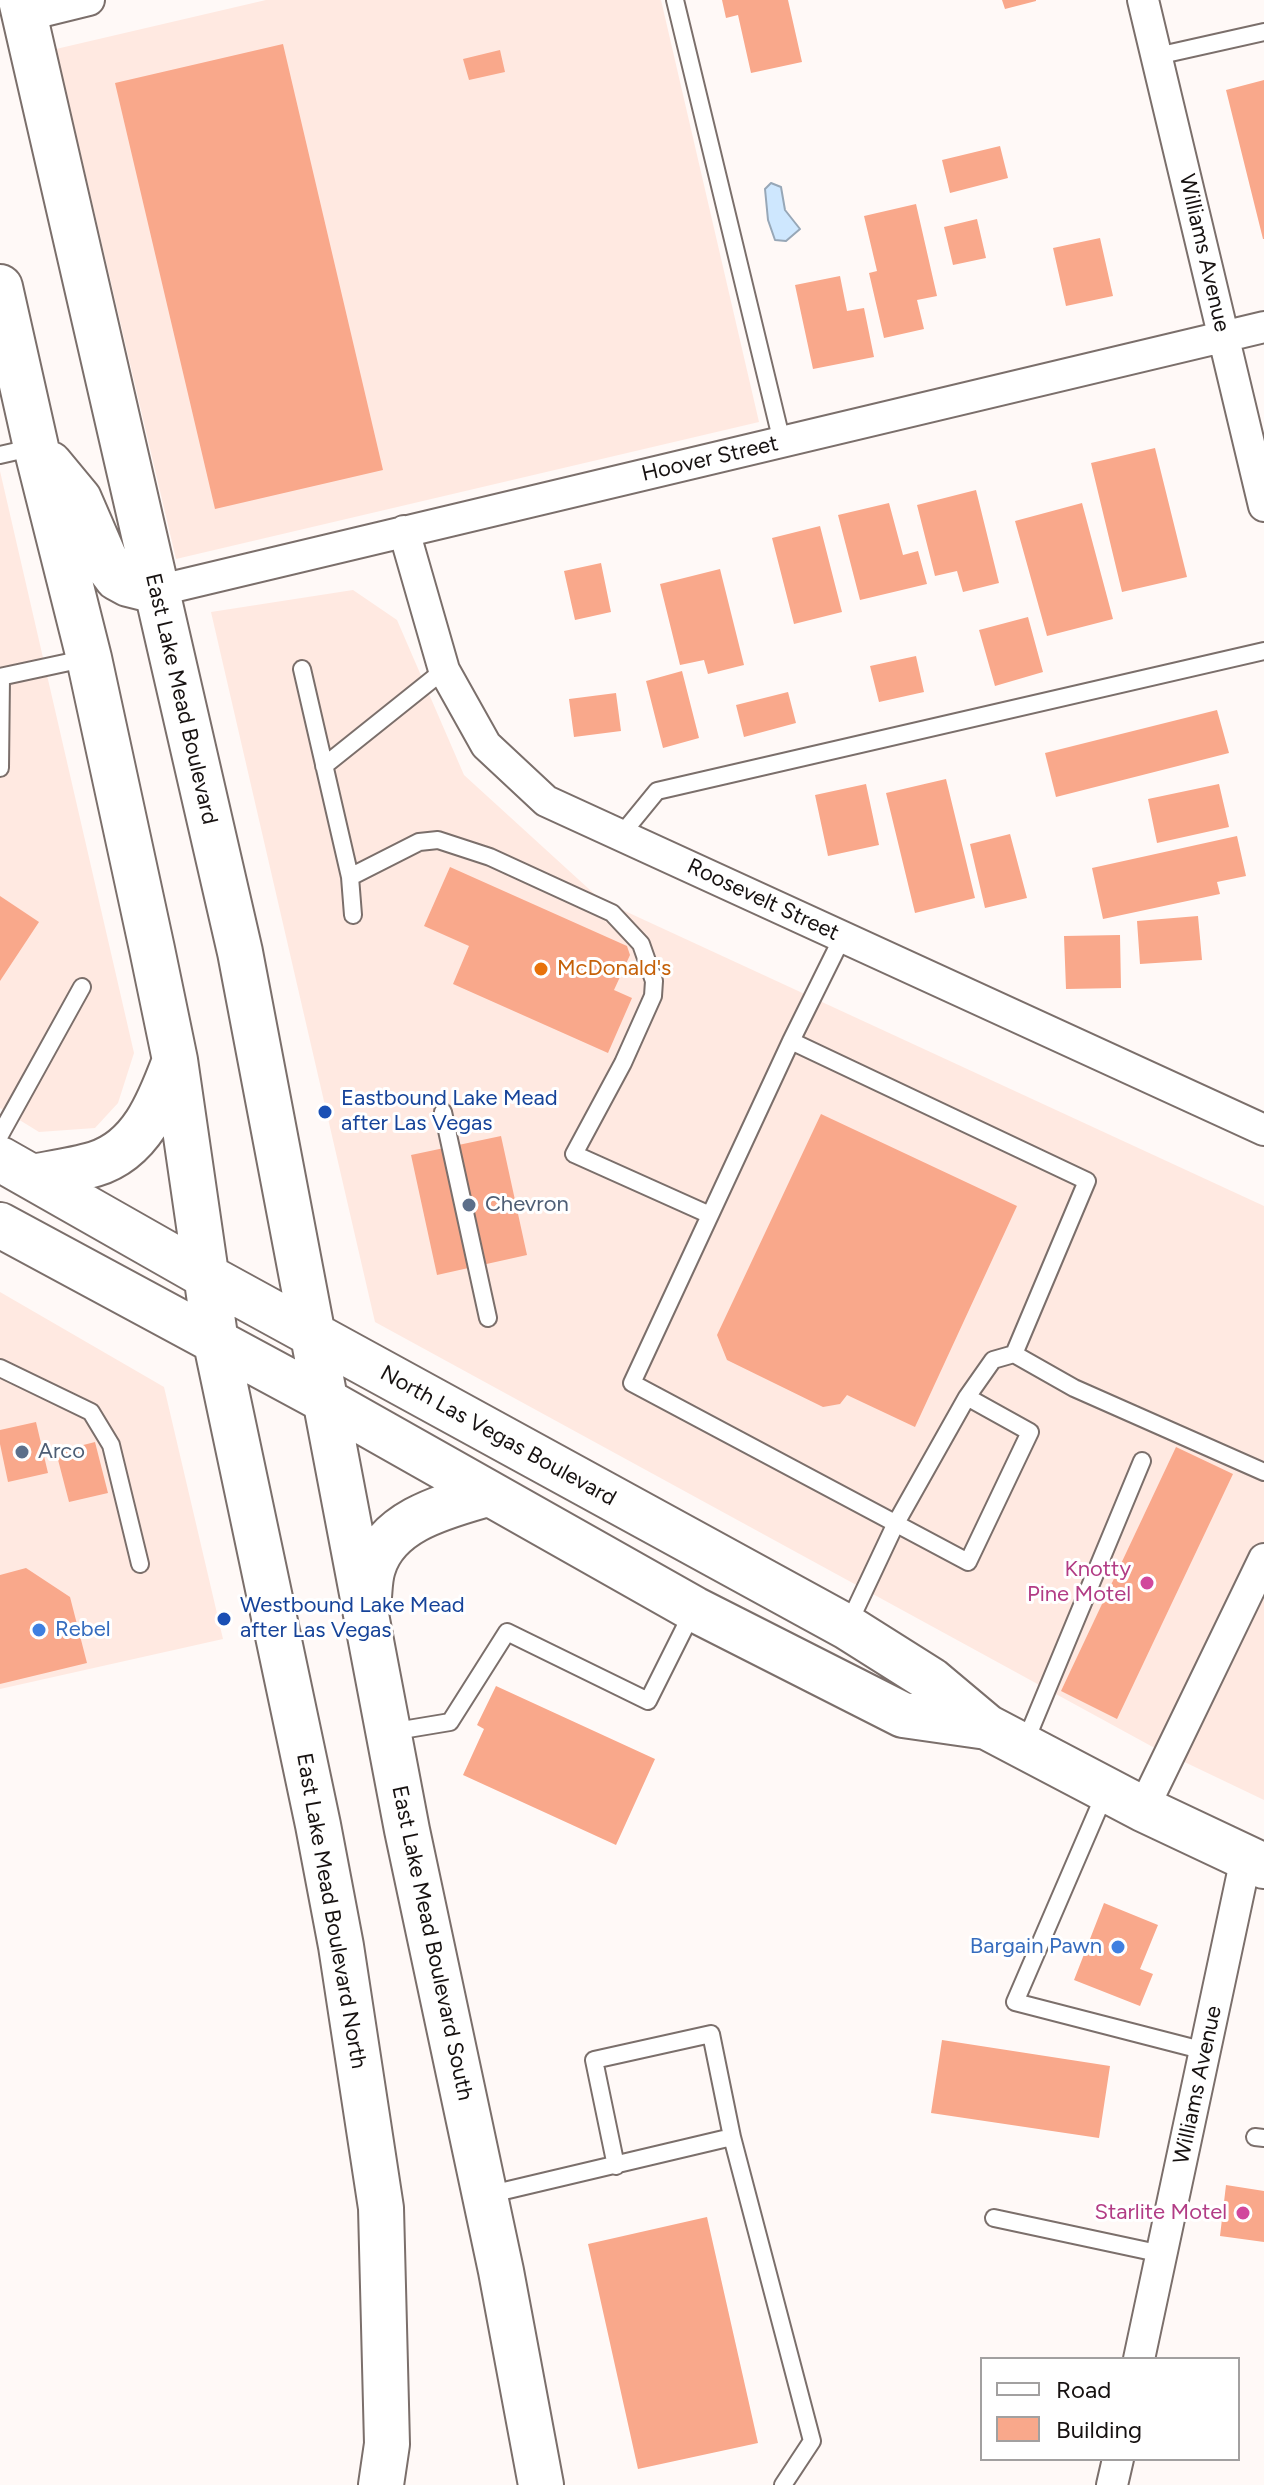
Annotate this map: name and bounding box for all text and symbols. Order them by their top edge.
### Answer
street label: Williams Avenue [1173,172,1235,334]
street label: Hoover Street [639,430,781,488]
street label: East Lake Mead Boulevard [139,571,223,827]
street label: Roosevelt Street [683,853,843,947]
place label: McDonald's [557,956,671,982]
marker: McDonald's [532,960,550,978]
place label: Eastbound Lake Mead after Las Vegas [341,1086,558,1138]
marker: Eastbound Lake Mead after Las Vegas [316,1103,334,1121]
place label: Chevron [485,1192,569,1218]
marker: Chevron [460,1196,478,1214]
street label: North Las Vegas Boulevard [375,1360,621,1512]
place label: Arco [38,1439,85,1465]
marker: Arco [13,1443,31,1461]
place label: Knotty Pine Motel [1027,1557,1131,1608]
marker: Knotty Pine Motel [1138,1574,1156,1592]
place label: Westbound Lake Mead after Las Vegas [240,1593,465,1644]
marker: Westbound Lake Mead after Las Vegas [215,1610,233,1628]
place label: Rebel [55,1617,111,1643]
marker: Rebel [30,1621,48,1639]
street label: East Lake Mead Boulevard North [290,1751,372,2071]
street label: East Lake Mead Boulevard South [386,1783,478,2103]
place label: Bargain Pawn [970,1934,1102,1960]
marker: Bargain Pawn [1109,1938,1127,1956]
street label: Williams Avenue [1168,2003,1228,2167]
place label: Starlite Motel [1094,2200,1227,2226]
marker: Starlite Motel [1234,2204,1252,2222]
legend [980,2357,1240,2461]
text: Road [1056,2375,1111,2404]
text: Building [1056,2415,1142,2444]

